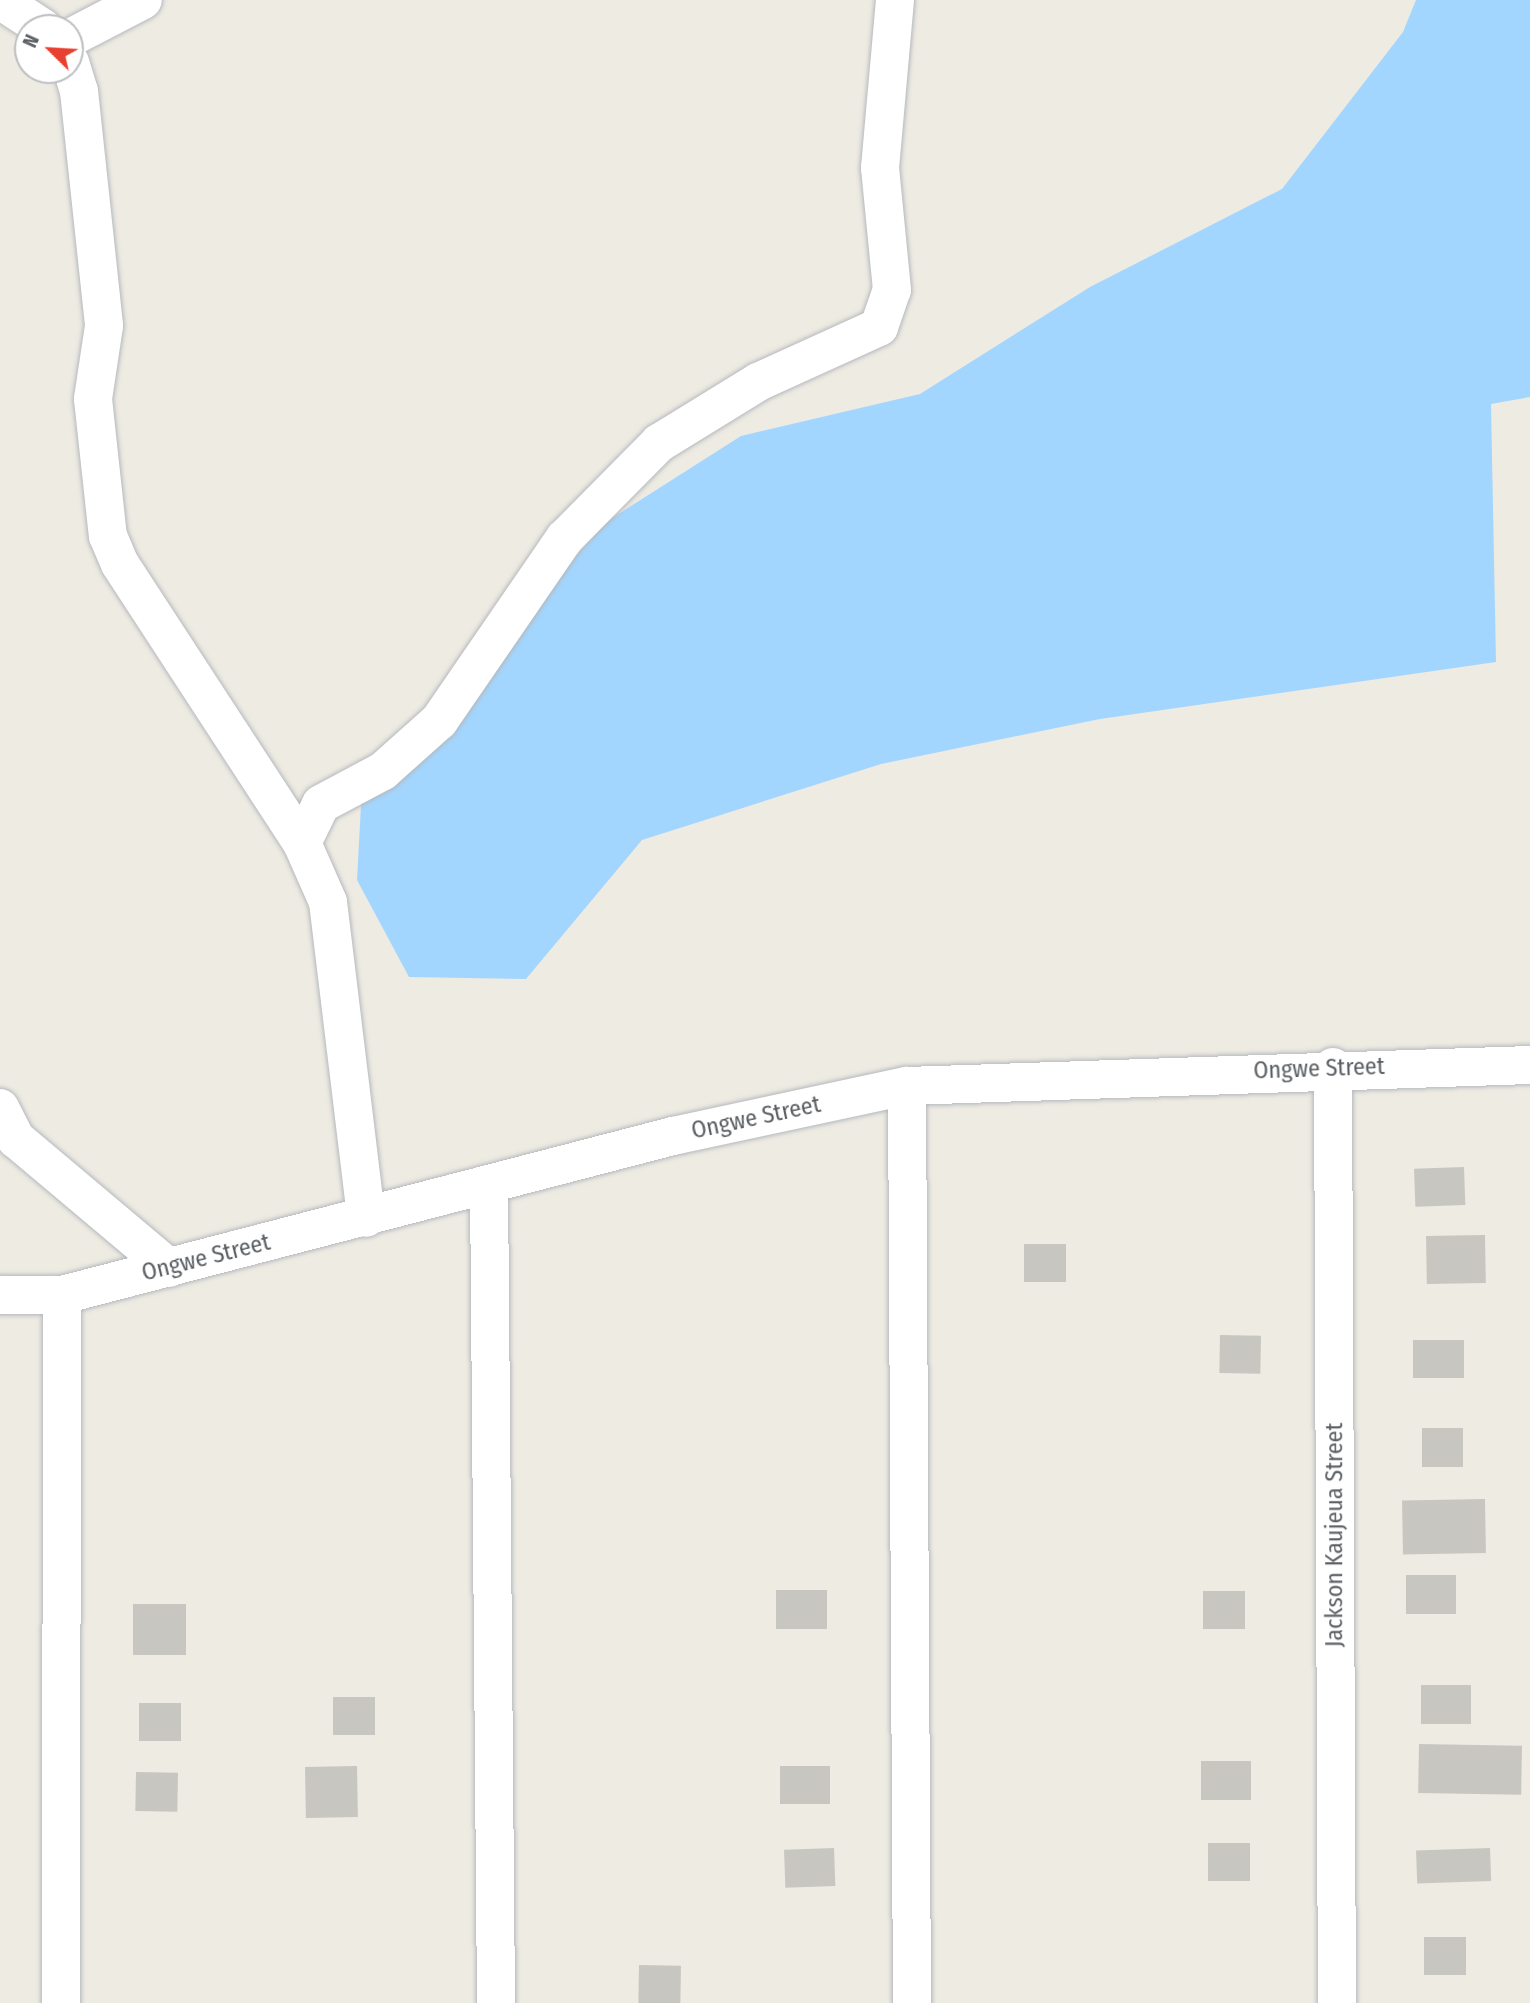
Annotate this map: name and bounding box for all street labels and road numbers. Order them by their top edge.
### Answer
street label: Ongwe Street [1253,1052,1385,1086]
street label: Ongwe Street [689,1090,823,1146]
street label: Ongwe Street [139,1228,273,1288]
street label: Jackson Kaujeua Street [1321,1423,1349,1647]

